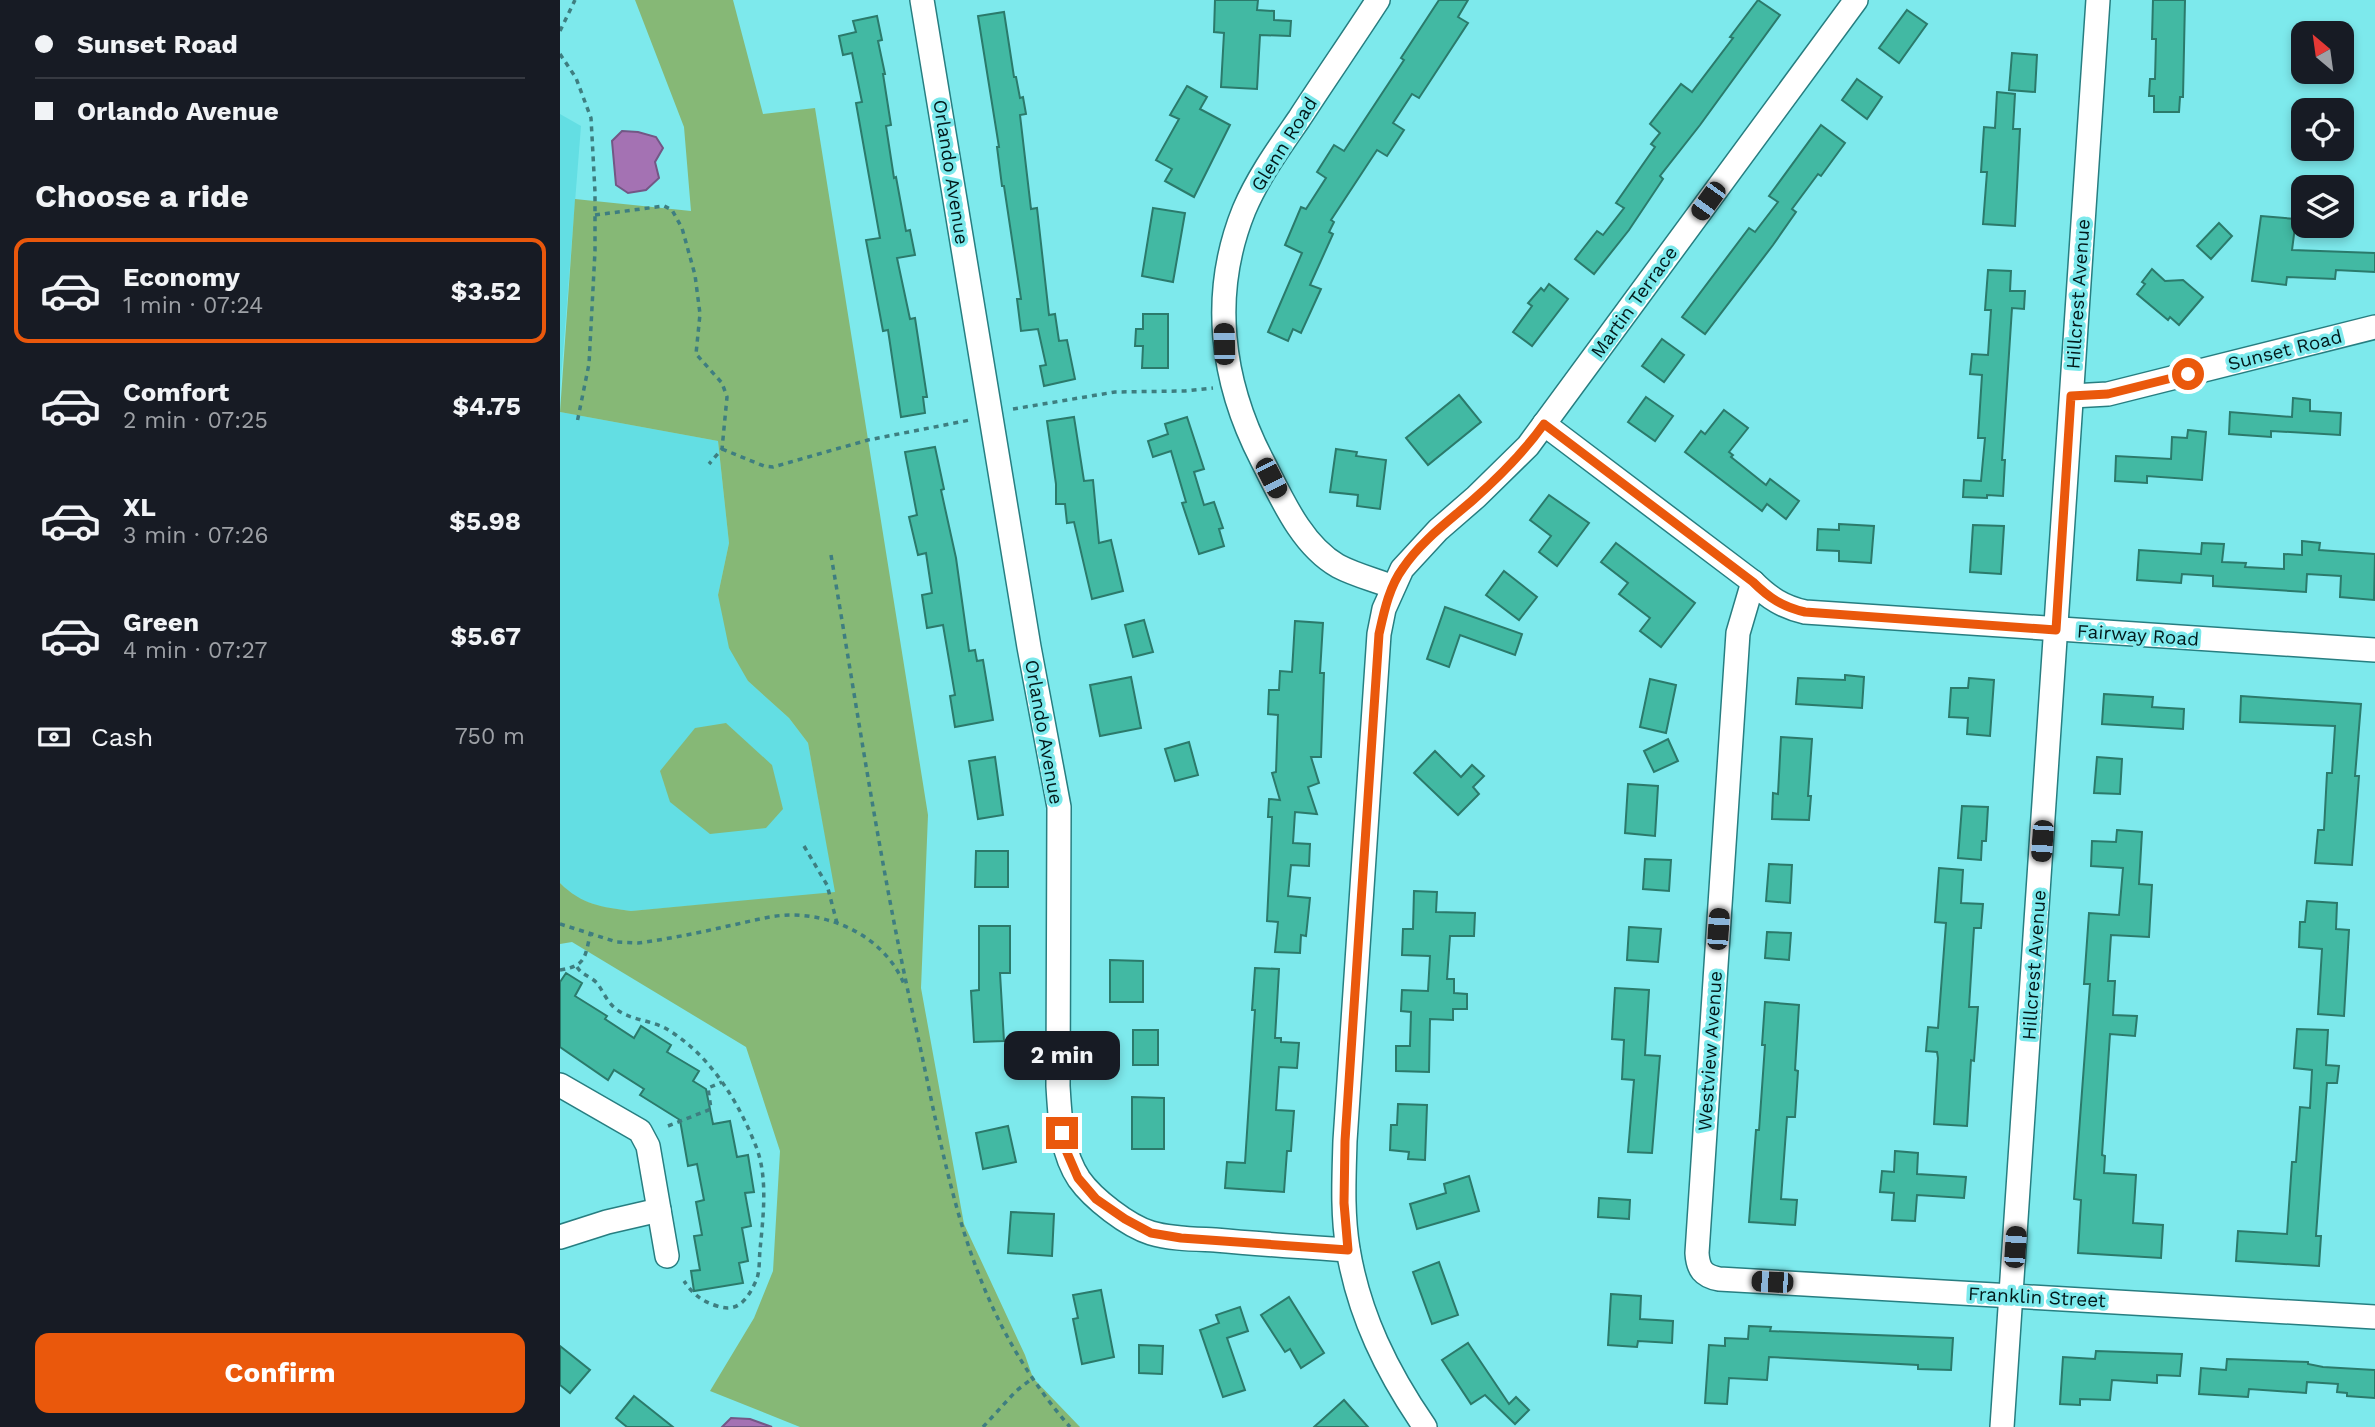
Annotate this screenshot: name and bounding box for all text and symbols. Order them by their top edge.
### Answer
north arrow [2291,21,2354,84]
map controls [2291,21,2354,238]
text: Sunset Road [77,29,238,59]
street label: Glenn Road [1246,93,1322,195]
text: Orlando Avenue [77,96,279,126]
street label: Orlando Avenue [928,98,974,246]
button: locate [2291,98,2354,161]
button: layers [2291,175,2354,238]
text: Choose a ride [35,177,249,215]
car [1688,178,1729,224]
street label: Hillcrest Avenue [2061,218,2095,370]
street label: Martin Terrace [1586,242,1682,362]
icon: car [39,259,102,322]
text: Economy [123,262,240,292]
text: $3.52 [451,276,521,306]
text: 1 min · 07:24 [123,292,263,319]
car [1214,323,1235,365]
street label: Sunset Road [2225,325,2345,375]
route start [2172,358,2204,390]
icon: car [39,374,102,437]
text: Comfort [123,377,229,407]
text: $4.75 [452,391,521,421]
text: 2 min · 07:25 [123,407,268,434]
car [1253,455,1290,501]
icon: car [39,489,102,552]
text: XL [123,492,156,522]
text: $5.98 [449,506,521,536]
text: 3 min · 07:26 [123,522,268,549]
icon: car [39,604,102,667]
text: Green [123,607,199,637]
street label: Fairway Road [2076,619,2200,651]
text: $5.67 [451,621,521,651]
text: 4 min · 07:27 [123,637,267,664]
street label: Orlando Avenue [1020,658,1068,806]
icon: cash [35,718,73,756]
text: Cash [91,722,153,752]
text: 750 m [455,723,525,750]
car [2031,819,2054,863]
street label: Hillcrest Avenue [2017,889,2051,1041]
car [1707,907,1730,951]
street label: Westview Avenue [1693,970,1727,1132]
callout: 2 min [1004,1032,1120,1080]
text: 2 min [1031,1042,1093,1069]
route end [1046,1117,1078,1149]
car [2004,1225,2027,1269]
car [1751,1270,1794,1294]
street label: Franklin Street [1968,1282,2106,1312]
button: Confirm [35,1333,525,1413]

